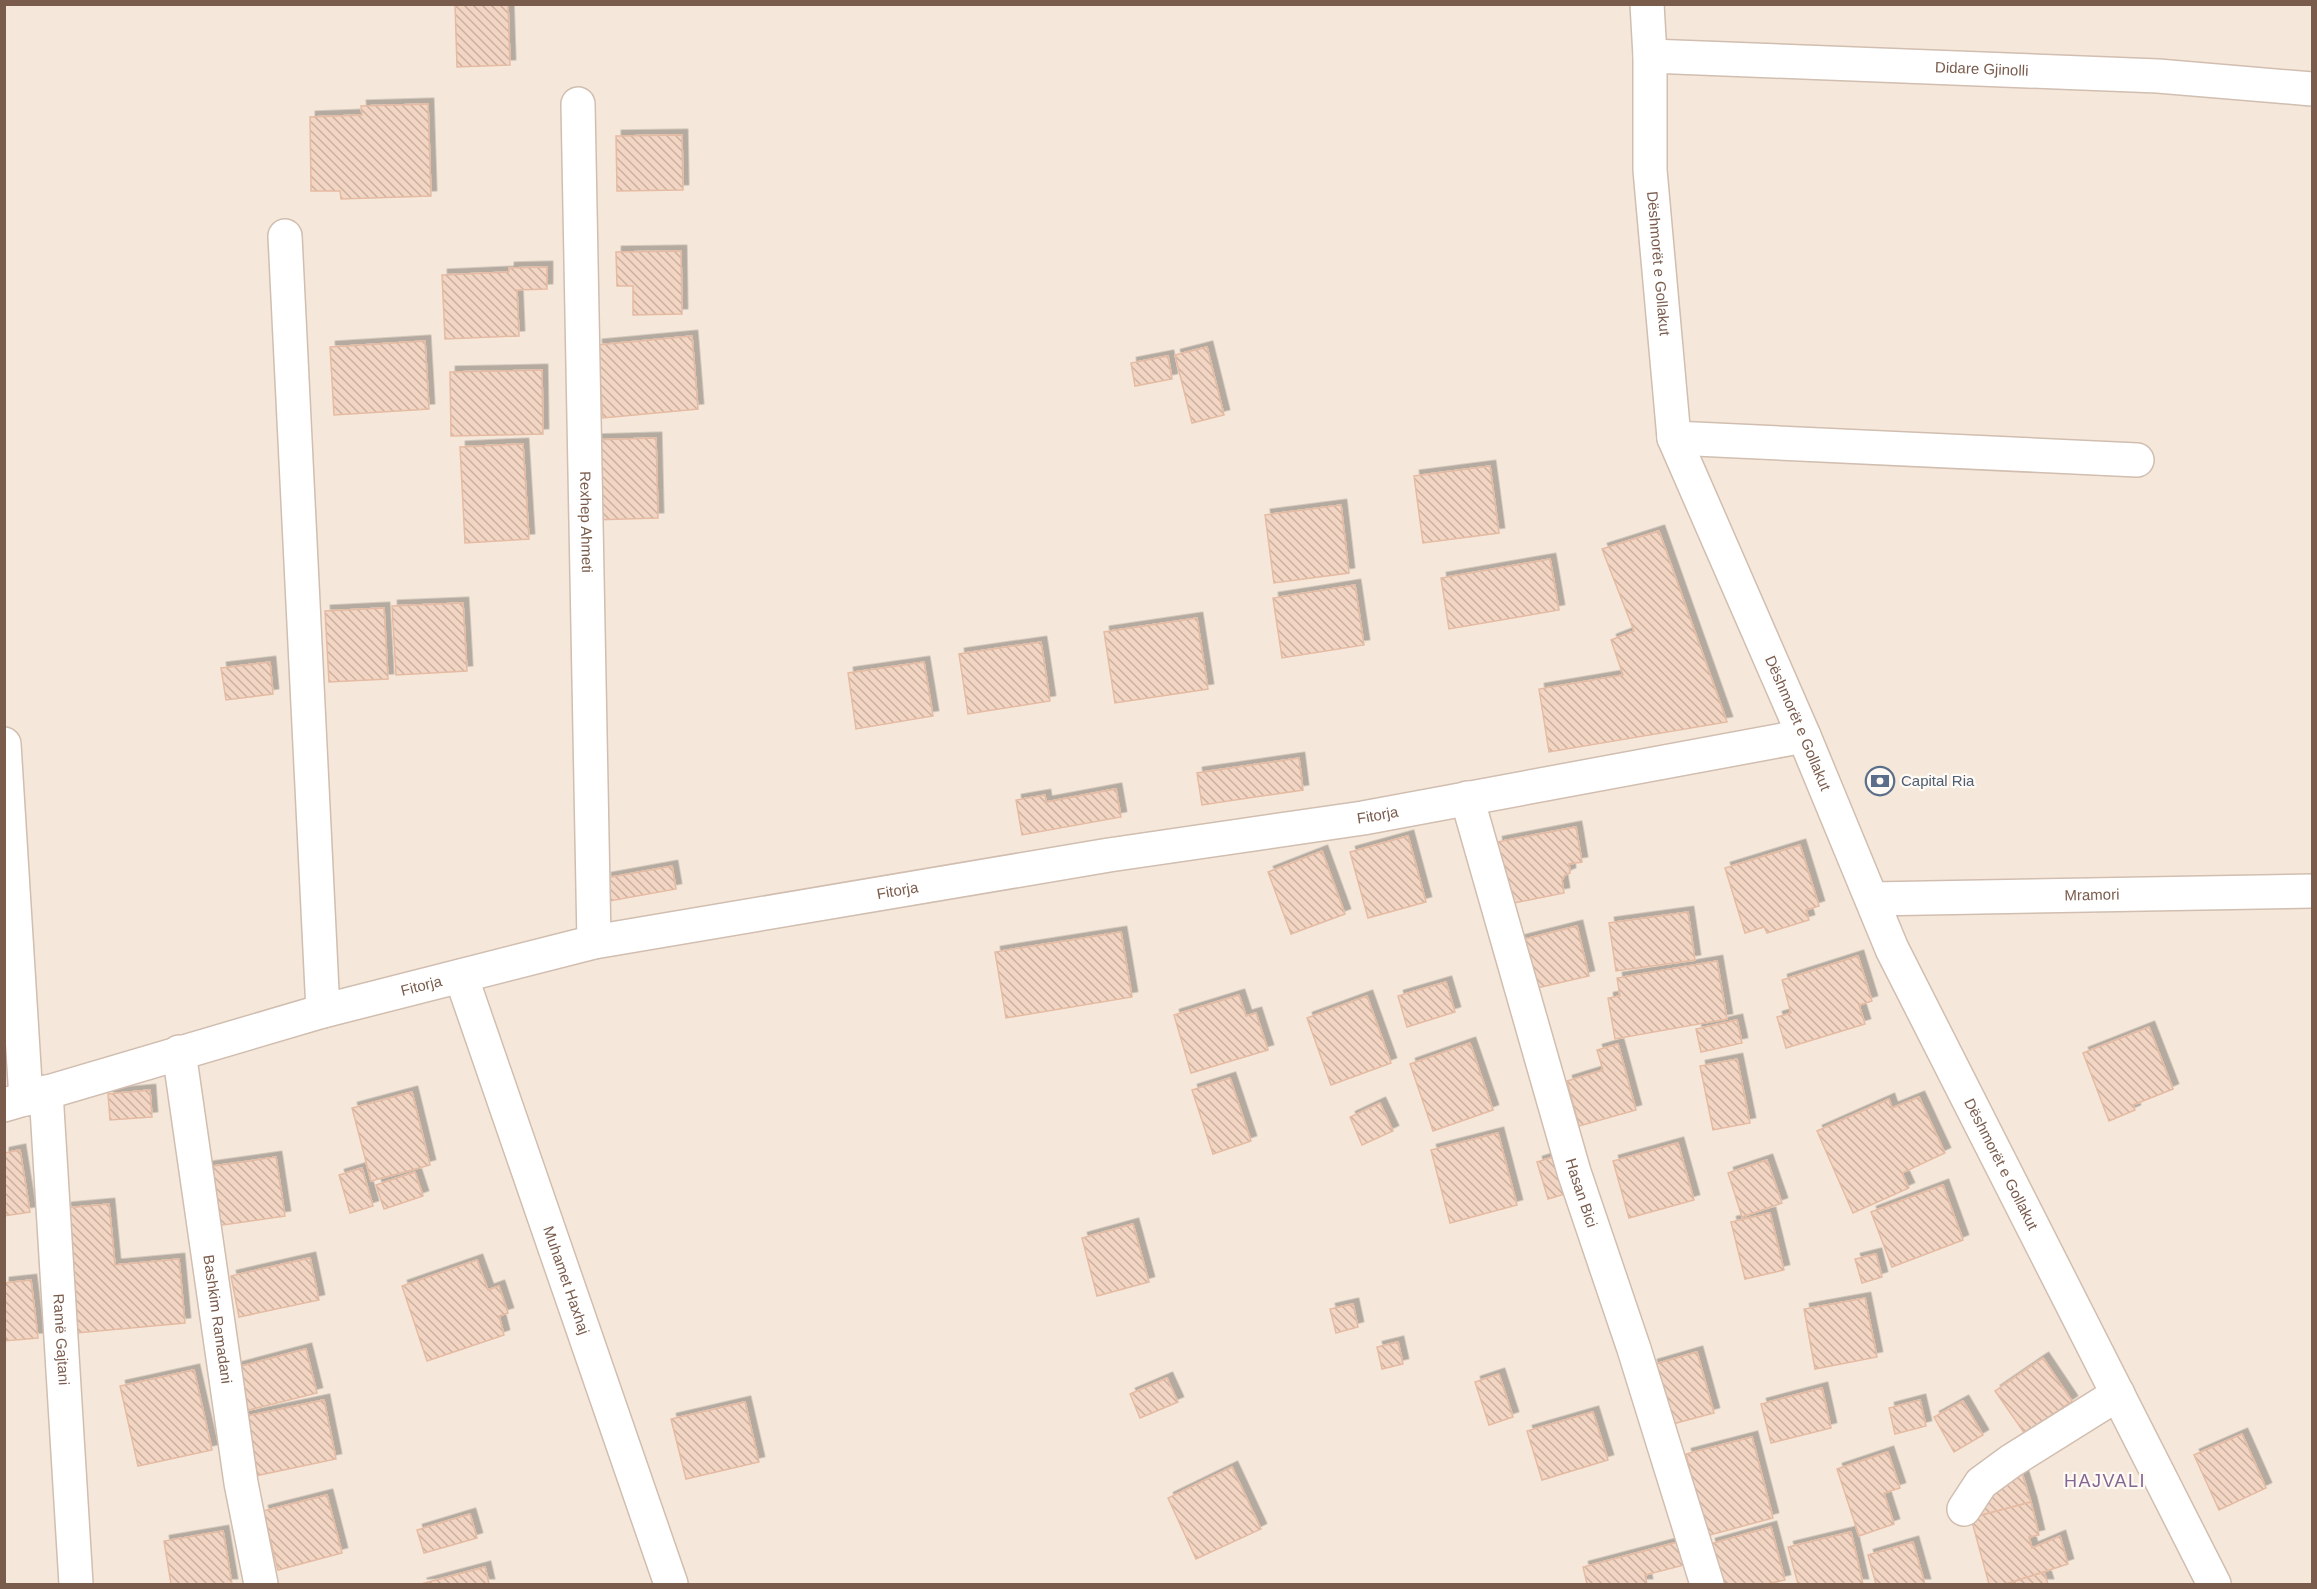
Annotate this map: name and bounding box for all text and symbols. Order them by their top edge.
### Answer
street label: Didare Gjinolli [1935,58,2029,79]
street label: Dëshmorët e Gollakut [1644,190,1674,337]
street label: Rexhep Ahmeti [577,471,596,573]
street label: Dëshmorët e Gollakut [1762,653,1835,794]
bank icon: Capital Ria [1864,765,1896,797]
place label: Capital Ria [1901,772,1975,789]
street label: Fitorja [1356,803,1400,827]
street label: Fitorja [875,878,920,902]
street label: Mramori [2064,886,2120,903]
street label: Fitorja [399,972,444,999]
street label: Dëshmorët e Gollakut [1961,1095,2042,1233]
street label: Hasan Bici [1562,1156,1601,1229]
street label: Muhamet Haxhaj [540,1224,593,1337]
street label: Bashkim Ramadani [200,1254,236,1385]
street label: Ramë Gajtani [50,1293,73,1386]
district label: HAJVALI [2064,1471,2146,1491]

